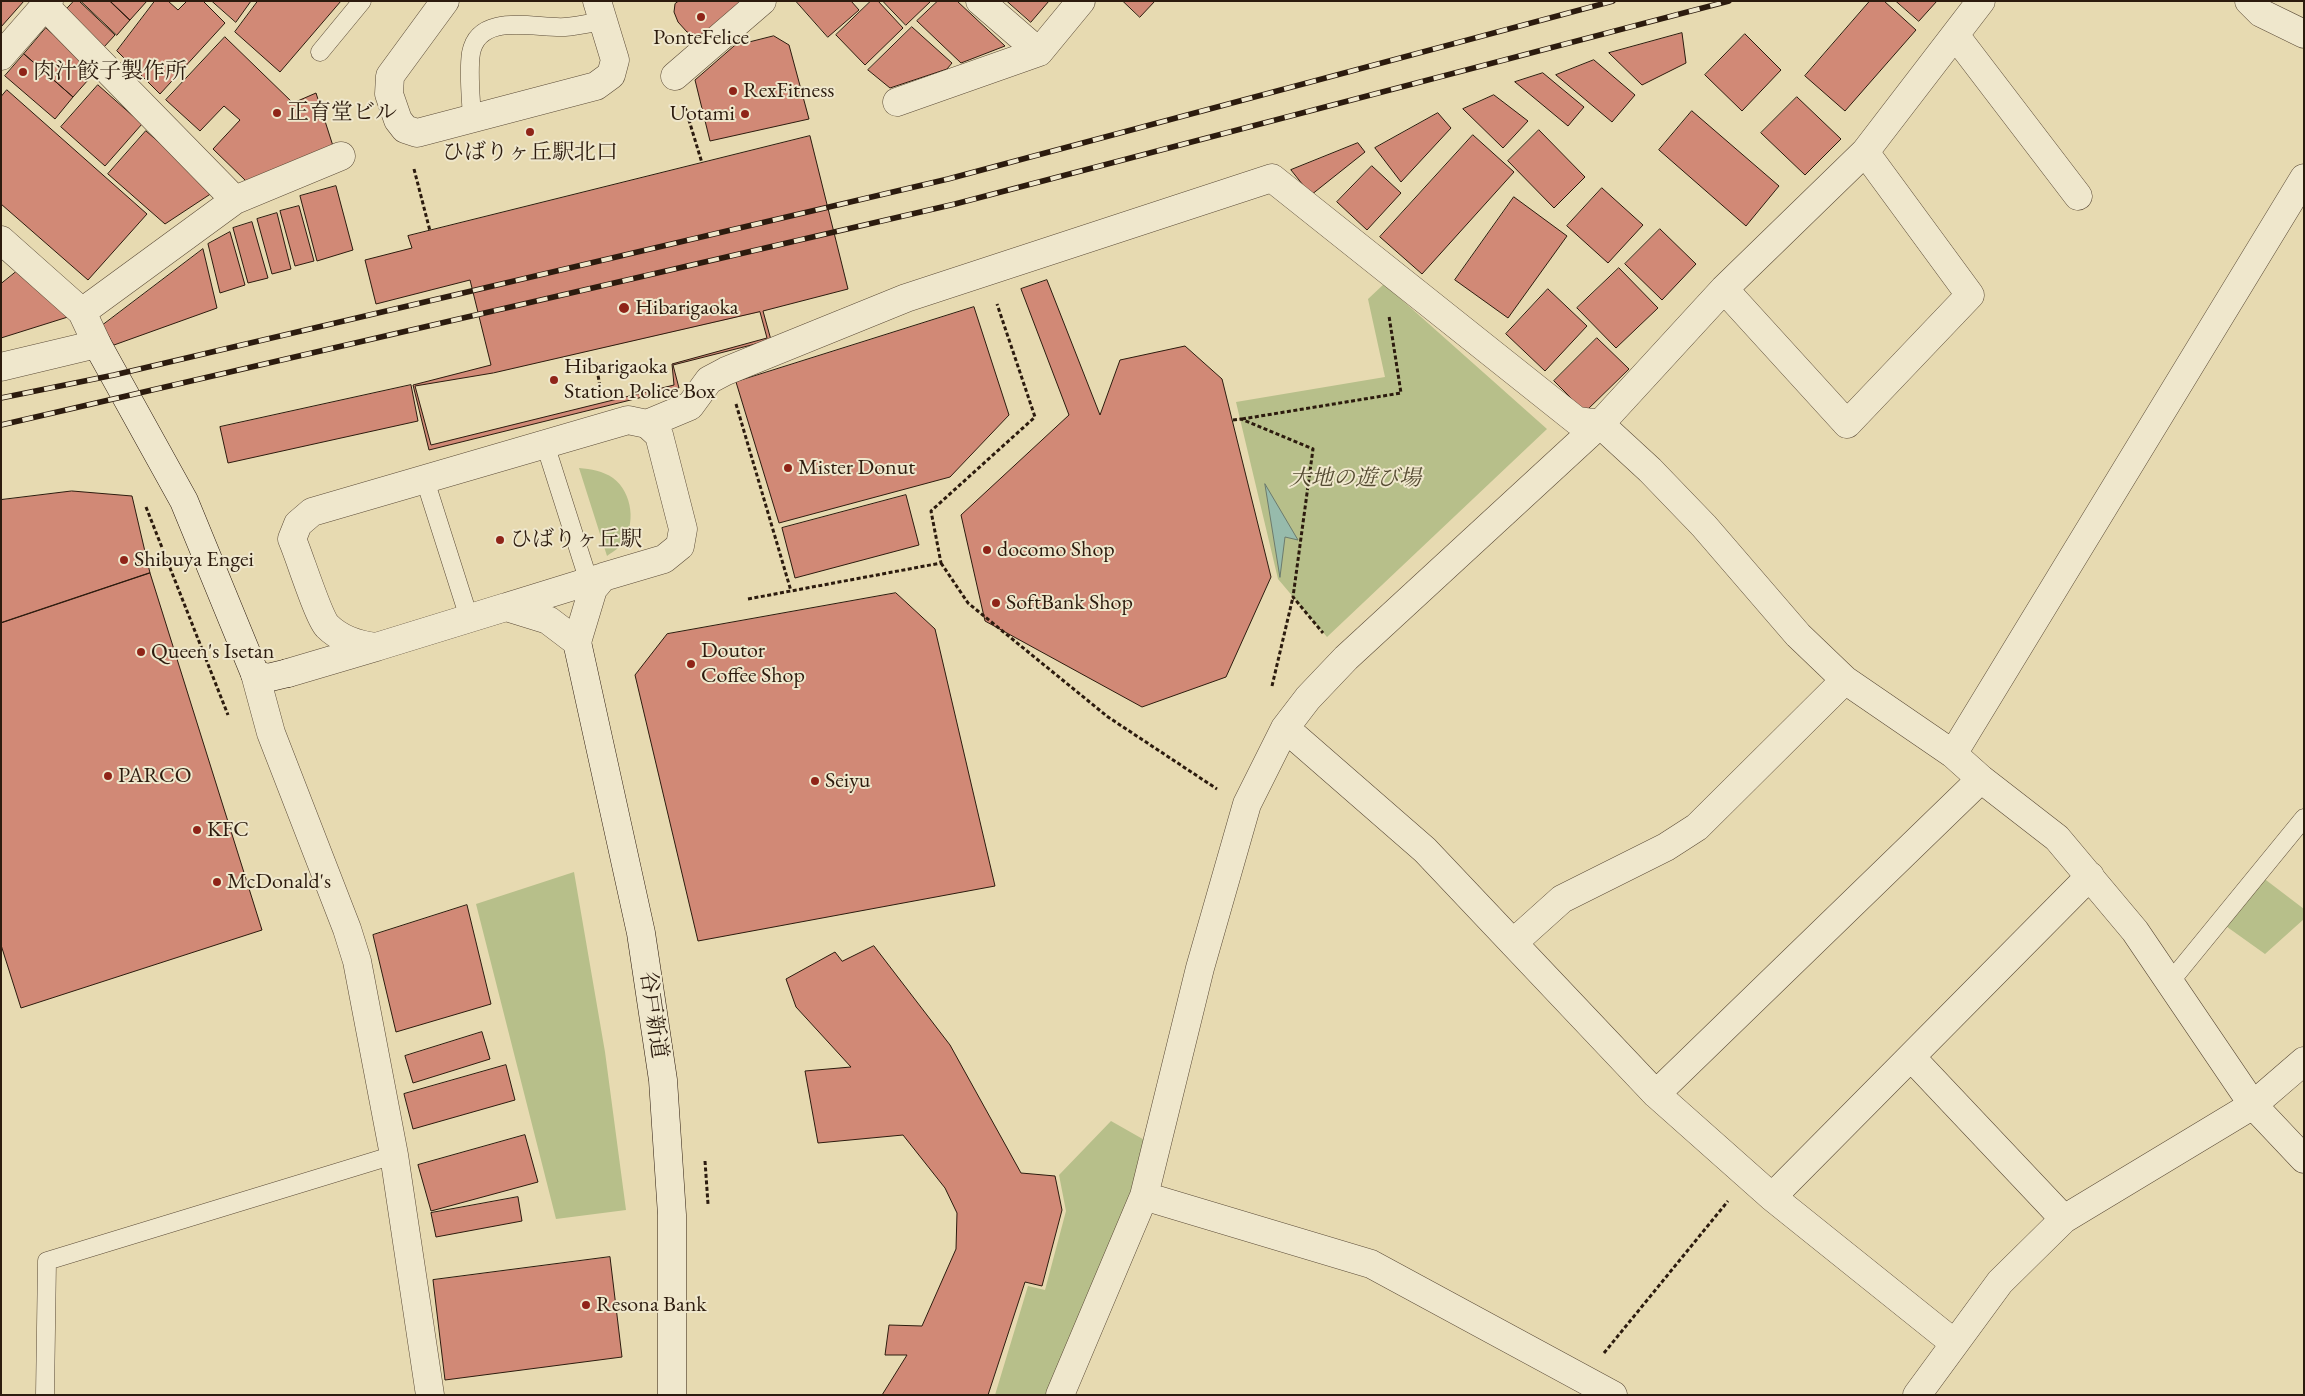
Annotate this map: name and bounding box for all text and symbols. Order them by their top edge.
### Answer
marker: PonteFelice [695,11,707,23]
place label: PonteFelice [653,25,749,51]
place label: 肉汁餃子製作所 [33,59,187,85]
marker: 肉汁餃子製作所 [17,66,29,78]
place label: RexFitness [743,78,834,104]
marker: RexFitness [727,85,739,97]
place label: 正育堂ビル [287,100,397,126]
place label: Uotami [670,101,735,127]
marker: 正育堂ビル [271,107,283,119]
marker: Uotami [739,108,751,120]
marker: ひばりヶ丘駅北口 [524,126,536,138]
place label: ひばりヶ丘駅北口 [442,140,618,166]
place label: Hibarigaoka [635,295,739,321]
marker: Hibarigaoka [617,301,631,315]
place label: Hibarigaoka Station Police Box [564,354,715,406]
marker: Hibarigaoka Station Police Box [548,374,560,386]
place label: Mister Donut [798,455,915,481]
marker: Mister Donut [782,462,794,474]
park label: 大地の遊び場 [1289,466,1421,492]
place label: ひばりヶ丘駅 [510,527,642,553]
marker: ひばりヶ丘駅 [494,534,506,546]
place label: docomo Shop [997,537,1115,563]
marker: docomo Shop [981,544,993,556]
place label: Shibuya Engei [134,547,254,573]
marker: Shibuya Engei [118,554,130,566]
place label: SoftBank Shop [1006,590,1133,616]
marker: SoftBank Shop [990,597,1002,609]
place label: Doutor Coffee Shop [701,638,805,689]
place label: Queen's Isetan [151,639,274,665]
marker: Queen's Isetan [135,646,147,658]
marker: Doutor Coffee Shop [685,658,697,670]
place label: PARCO [118,763,191,789]
place label: Seiyu [825,768,870,794]
marker: PARCO [102,770,114,782]
marker: Seiyu [809,775,821,787]
place label: KFC [207,817,249,843]
marker: KFC [191,824,203,836]
place label: McDonald's [227,869,331,895]
marker: McDonald's [211,876,223,888]
street label: 谷戸新道 [634,970,672,1060]
place label: Resona Bank [596,1292,707,1318]
marker: Resona Bank [580,1299,592,1311]

